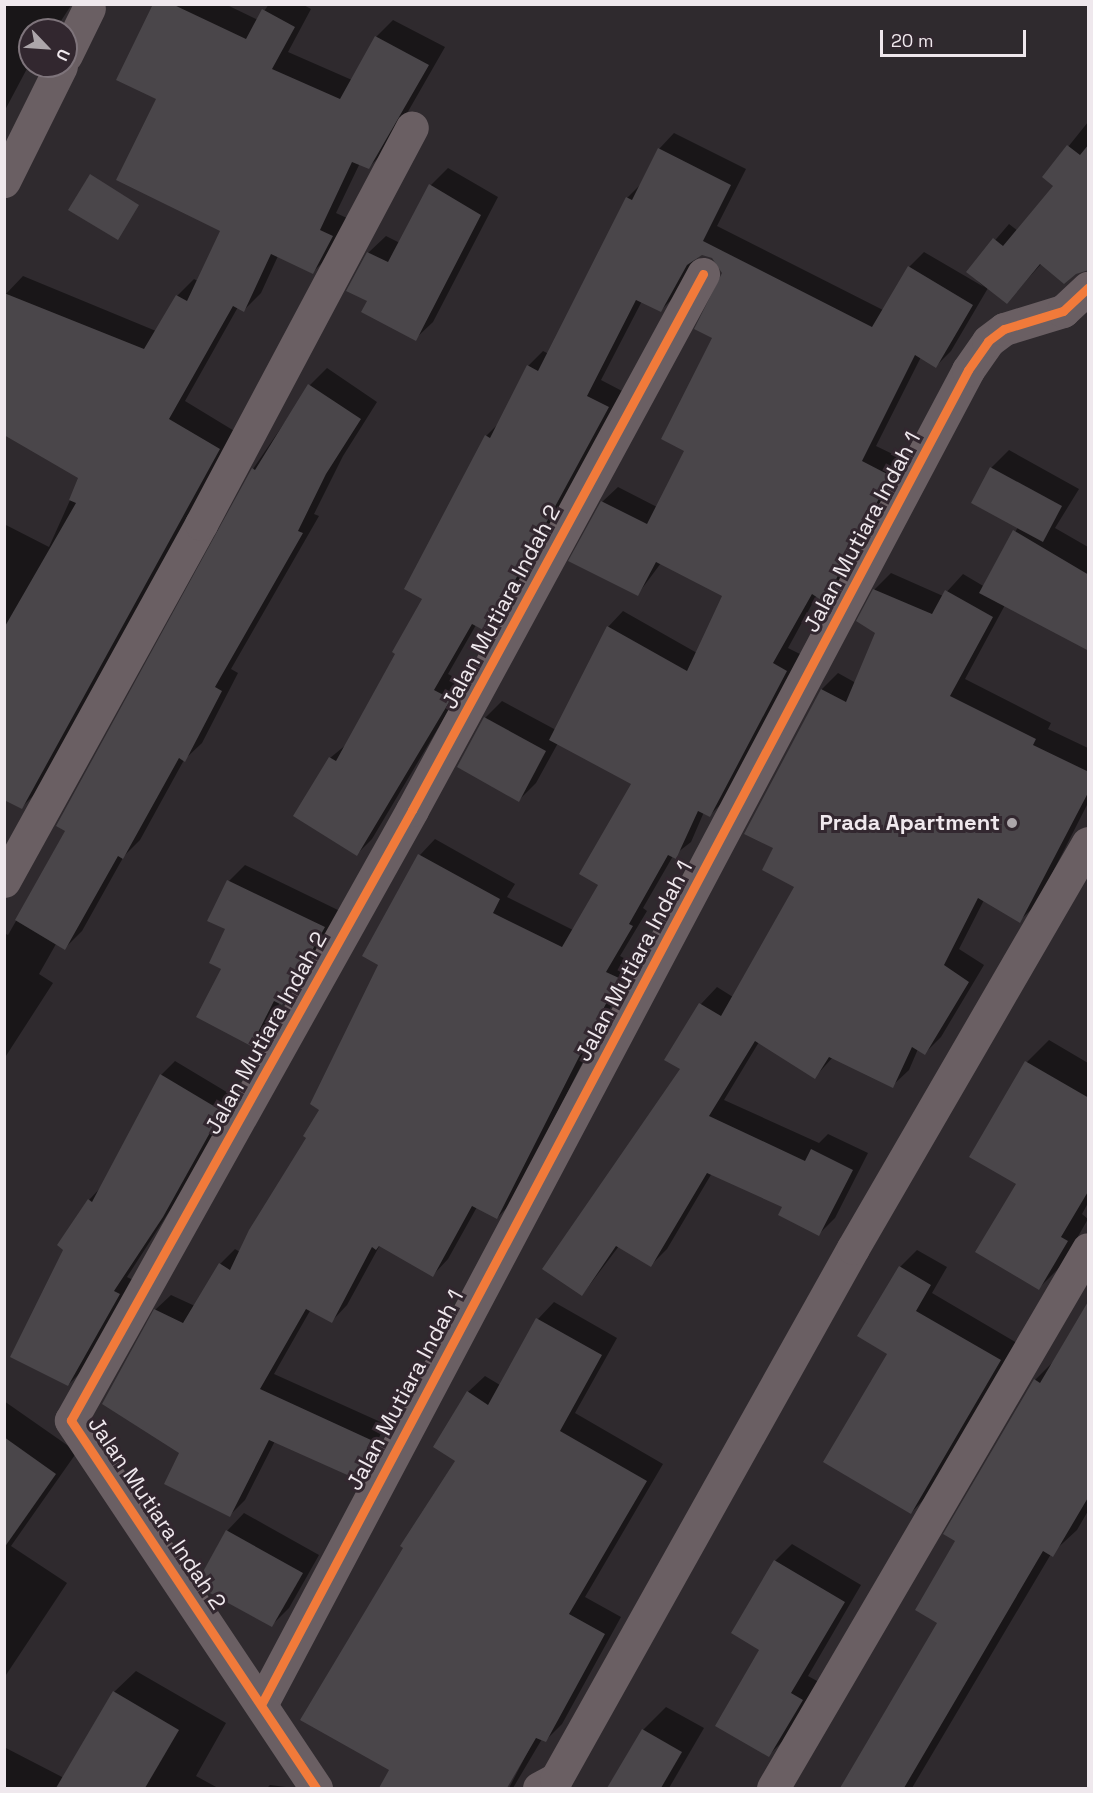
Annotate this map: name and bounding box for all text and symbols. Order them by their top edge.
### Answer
north arrow [18,18,78,78]
scale bar [883,18,1028,56]
text: 20 m [891,29,934,52]
text: U [51,46,75,64]
street label: Jalan Mutiara Indah 1 [798,427,926,637]
street label: Jalan Mutiara Indah 2 [436,500,566,714]
place label: Prada Apartment [819,810,1000,836]
marker: Prada Apartment [1005,816,1019,830]
street label: Jalan Mutiara Indah 1 [570,856,698,1066]
street label: Jalan Mutiara Indah 2 [199,927,333,1139]
street label: Jalan Mutiara Indah 1 [341,1285,469,1495]
street label: Jalan Mutiara Indah 2 [83,1411,231,1615]

